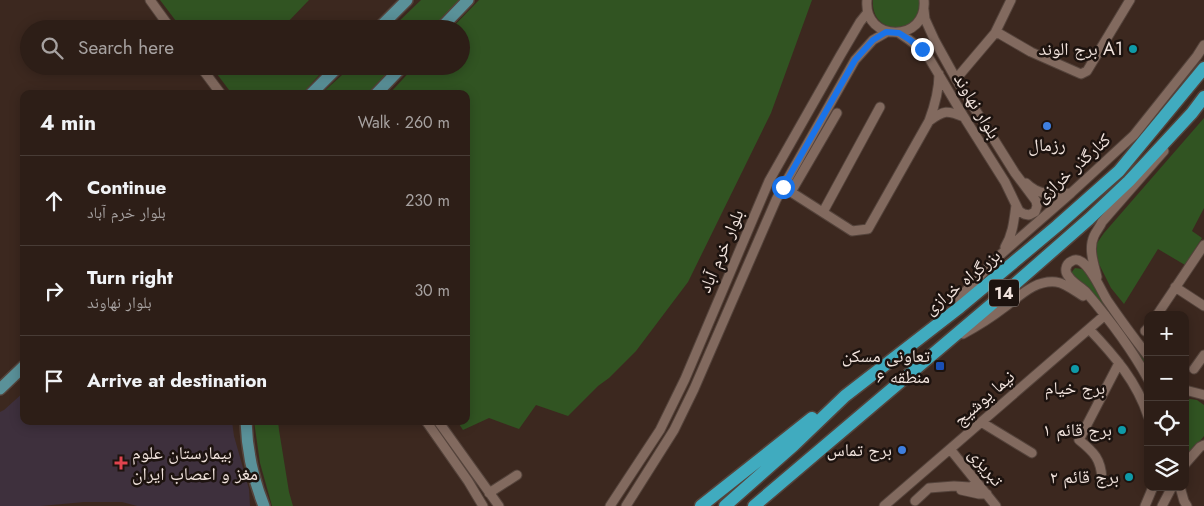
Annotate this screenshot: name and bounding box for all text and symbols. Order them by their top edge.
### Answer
search box [20,20,470,75]
icon: search [38,34,66,62]
text: Search here [78,34,174,61]
place label: برج الوند A1 [1039,36,1123,62]
route end [911,38,934,61]
marker: برج الوند A1 [1127,43,1139,55]
street label: بلوار نهاوند [947,68,1007,144]
text: 4 min [40,108,96,138]
text: Walk · 260 m [358,111,450,134]
marker: رزمال [1041,120,1053,132]
street label: کنارگذر خرازی [1030,127,1117,209]
place label: رزمال [1028,132,1066,158]
text: Continue [87,174,166,201]
route start [772,176,795,199]
icon: ahead [40,187,68,215]
text: 230 m [405,189,450,212]
text: بلوار خرم آباد [87,201,166,224]
street label: بلوار خرم آباد [692,205,750,297]
street label: بزرگراه خرازی [918,243,1006,321]
text: Turn right [87,264,173,291]
icon: right [40,277,68,305]
text: 30 m [414,279,450,302]
road number: 14 [989,280,1019,306]
text: بلوار نهاوند [87,291,152,314]
map controls [1144,311,1189,491]
button: + [1144,311,1189,356]
place label: تعاونی مسکن منطقه ۶ [842,343,930,390]
button: − [1144,356,1189,401]
marker: تعاونی مسکن منطقه ۶ [934,360,946,372]
marker: برج خیام [1069,363,1081,375]
street label: نیما یوشیج [948,364,1020,432]
icon: arrive [40,367,68,395]
text: Arrive at destination [87,367,267,394]
place label: برج خیام [1045,375,1105,401]
button: locate [1144,401,1189,446]
place label: برج قائم ۱ [1043,417,1112,443]
marker: برج قائم ۱ [1116,424,1128,436]
place label: برج تماس [827,437,892,463]
place label: بیمارستان علوم مغز و اعصاب ایران [132,440,258,487]
street label: تبریزی [962,442,1010,492]
marker: برج تماس [896,444,908,456]
button: layers [1144,446,1189,491]
marker: بیمارستان علوم مغز و اعصاب ایران [114,456,128,470]
place label: برج قائم ۲ [1050,464,1119,490]
marker: برج قائم ۲ [1123,471,1135,483]

